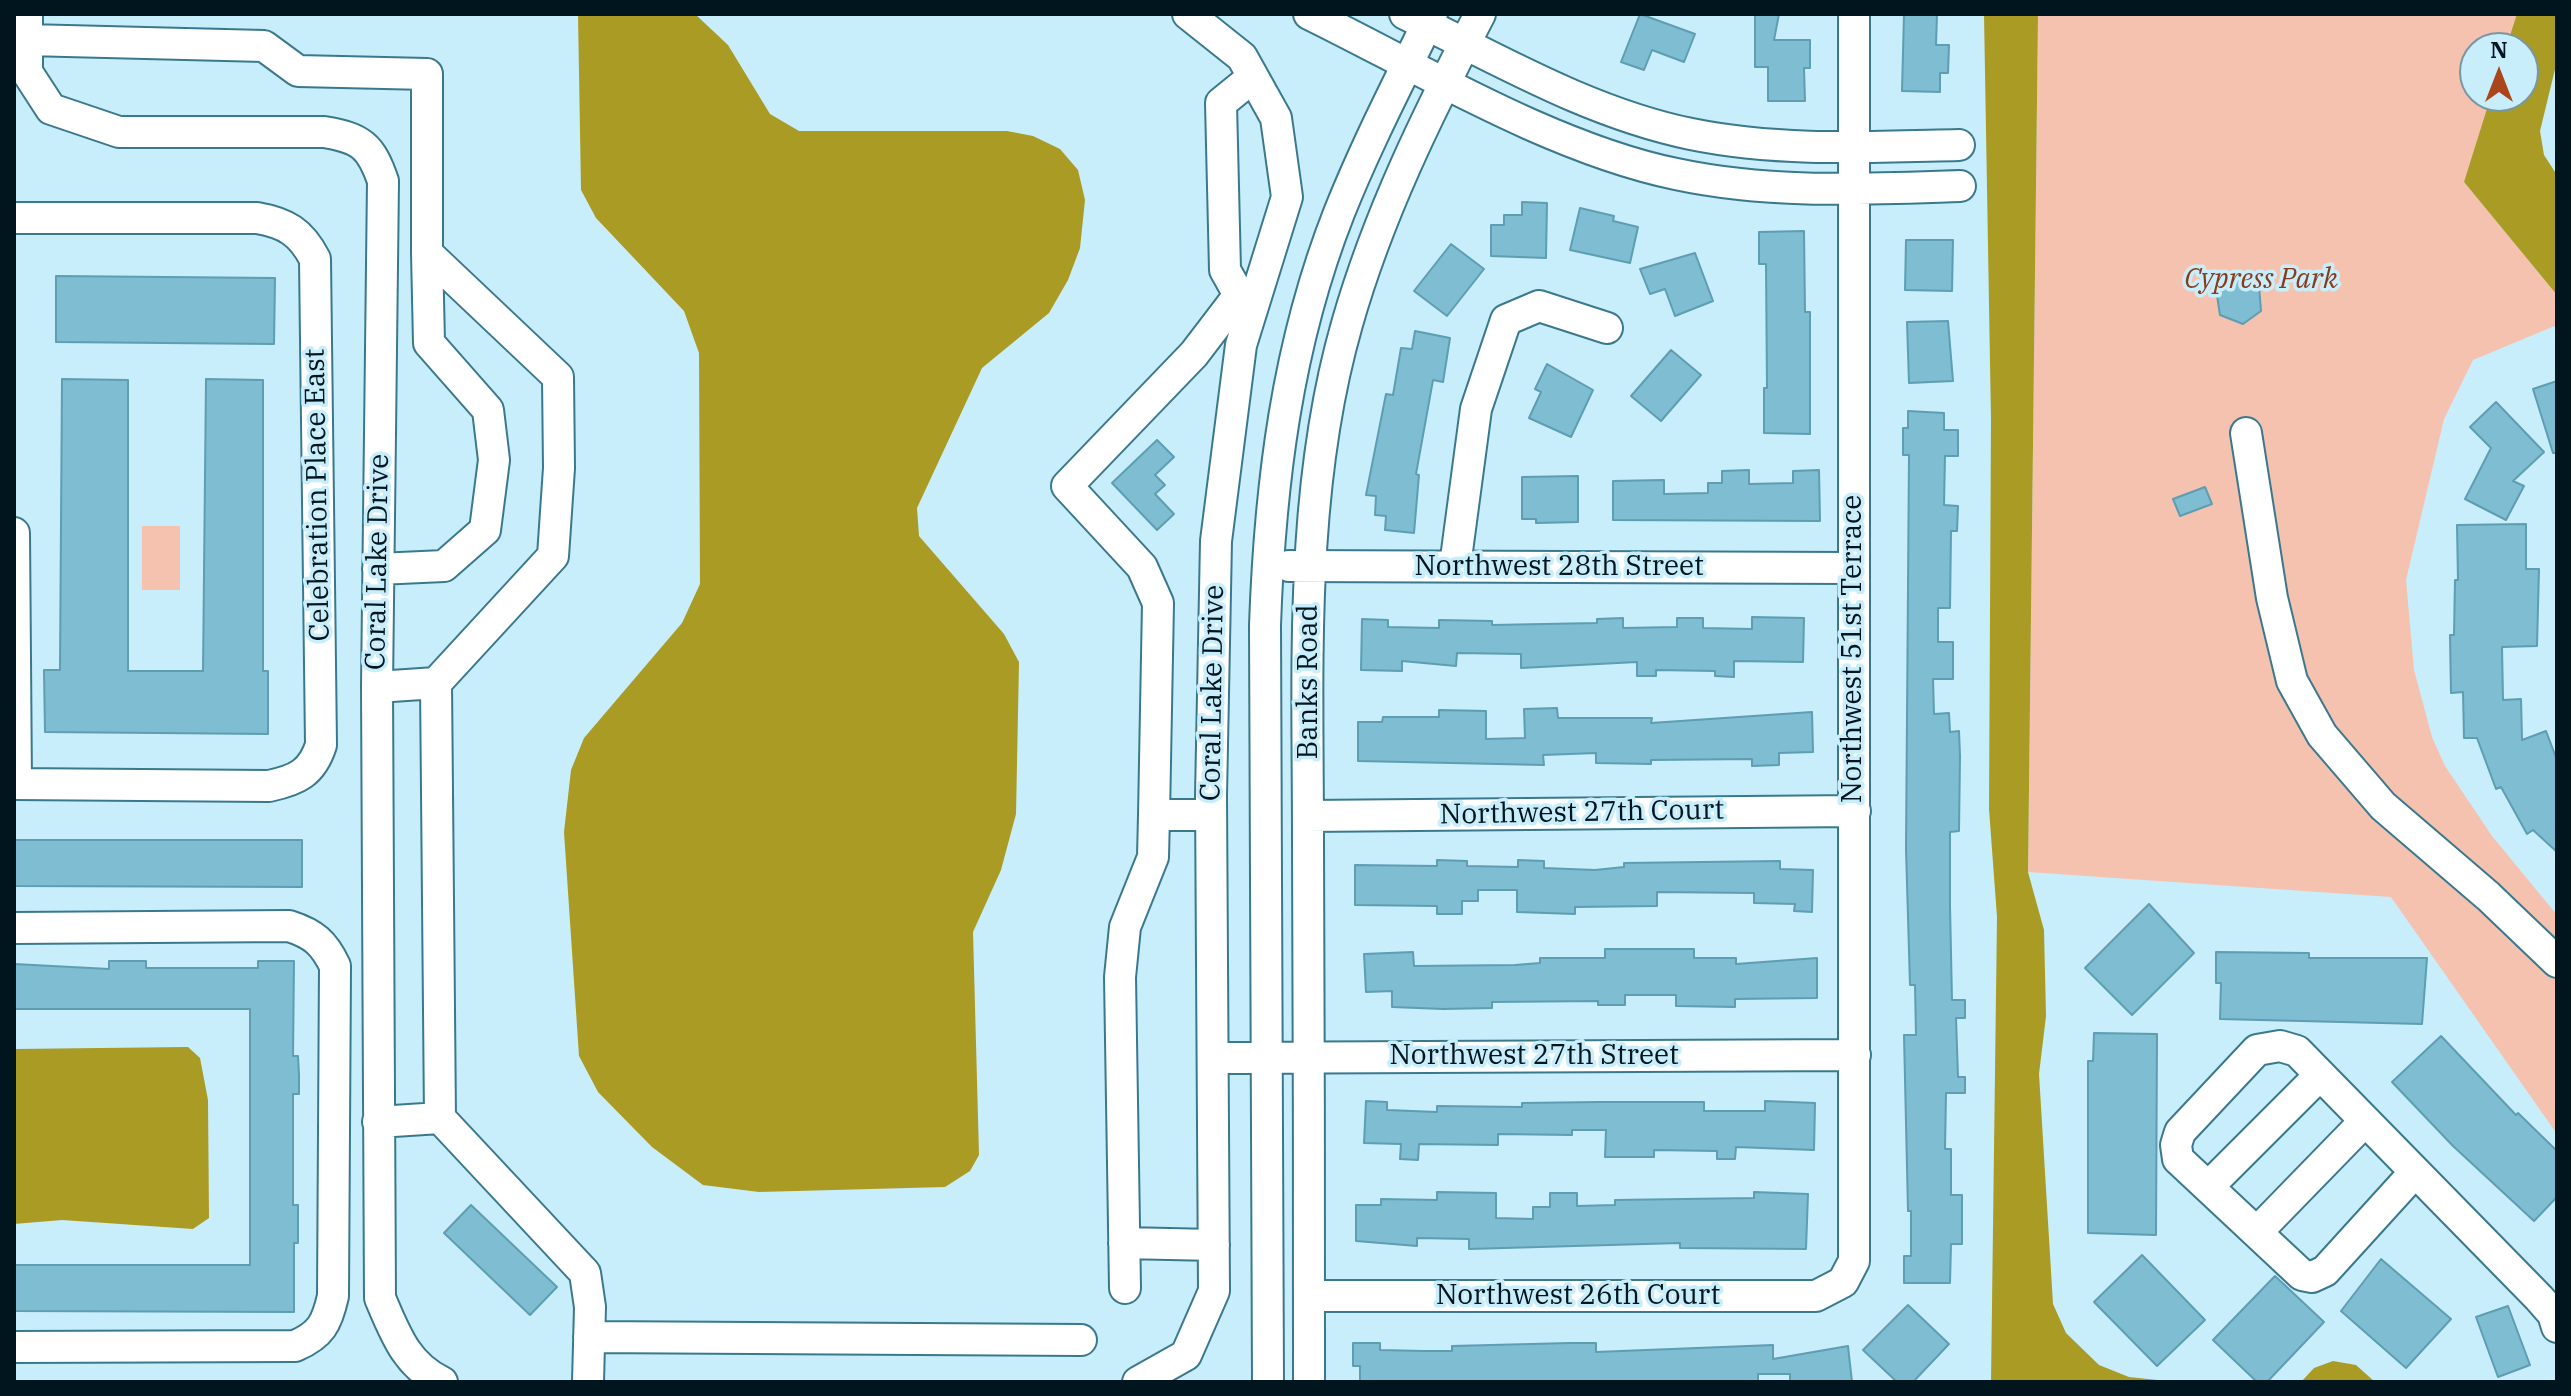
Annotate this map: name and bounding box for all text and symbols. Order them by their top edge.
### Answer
north arrow [2459,32,2539,112]
text: N [2490,35,2508,64]
park label: Cypress Park [2184,263,2338,297]
street label: Celebration Place East [299,348,337,642]
street label: Coral Lake Drive [359,454,397,670]
street label: Northwest 51st Terrace [1836,495,1870,803]
street label: Northwest 28th Street [1414,550,1704,584]
street label: Coral Lake Drive [1194,585,1232,801]
street label: Banks Road [1292,604,1326,760]
street label: Northwest 27th Court [1439,794,1725,832]
street label: Northwest 27th Street [1389,1039,1679,1073]
street label: Northwest 26th Court [1436,1279,1720,1313]

